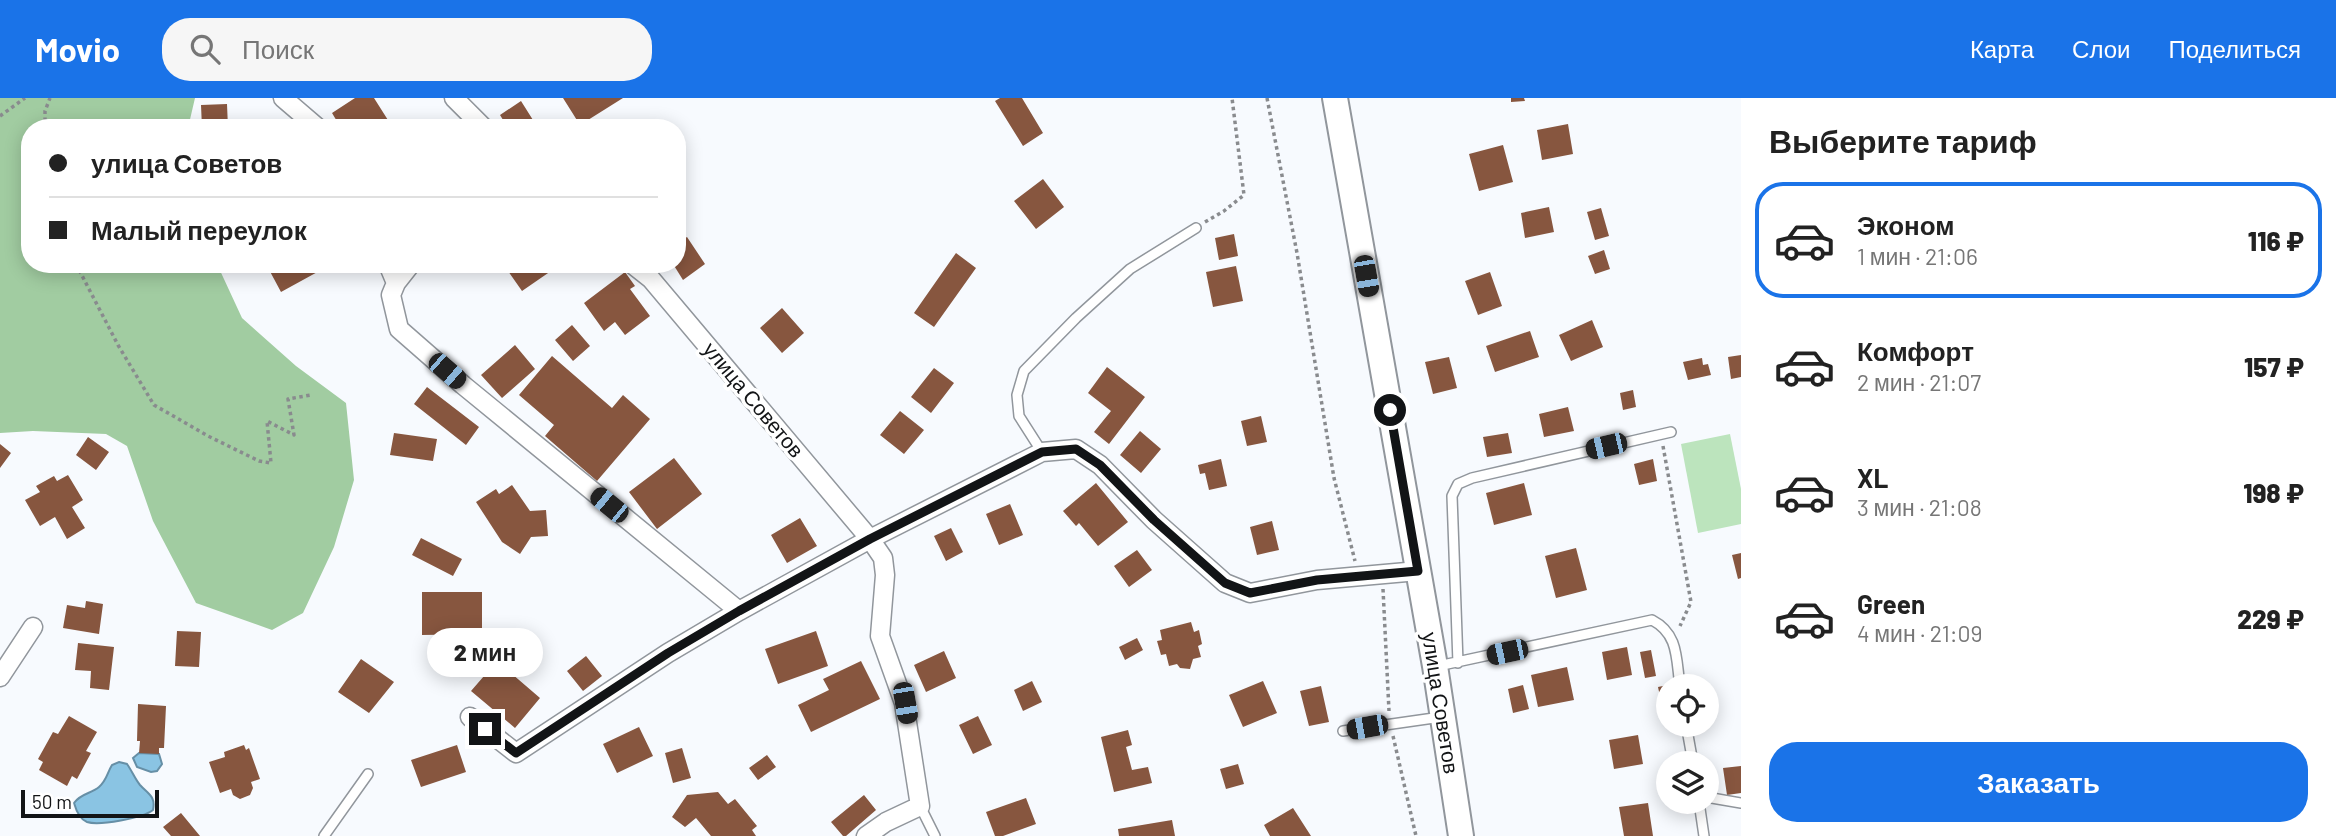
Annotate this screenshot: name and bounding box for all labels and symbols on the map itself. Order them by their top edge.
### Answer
car [1353,253,1380,299]
street label: улица Советов [699,336,810,462]
car [425,349,470,393]
route start [1374,394,1406,426]
car [1584,431,1629,461]
car [587,484,632,526]
callout: 2 мин [427,628,543,676]
street label: улица Советов [1418,630,1465,775]
car [1485,637,1530,667]
car [892,680,919,726]
route end [469,713,501,745]
car [1345,713,1390,741]
scale bar [21,787,159,819]

